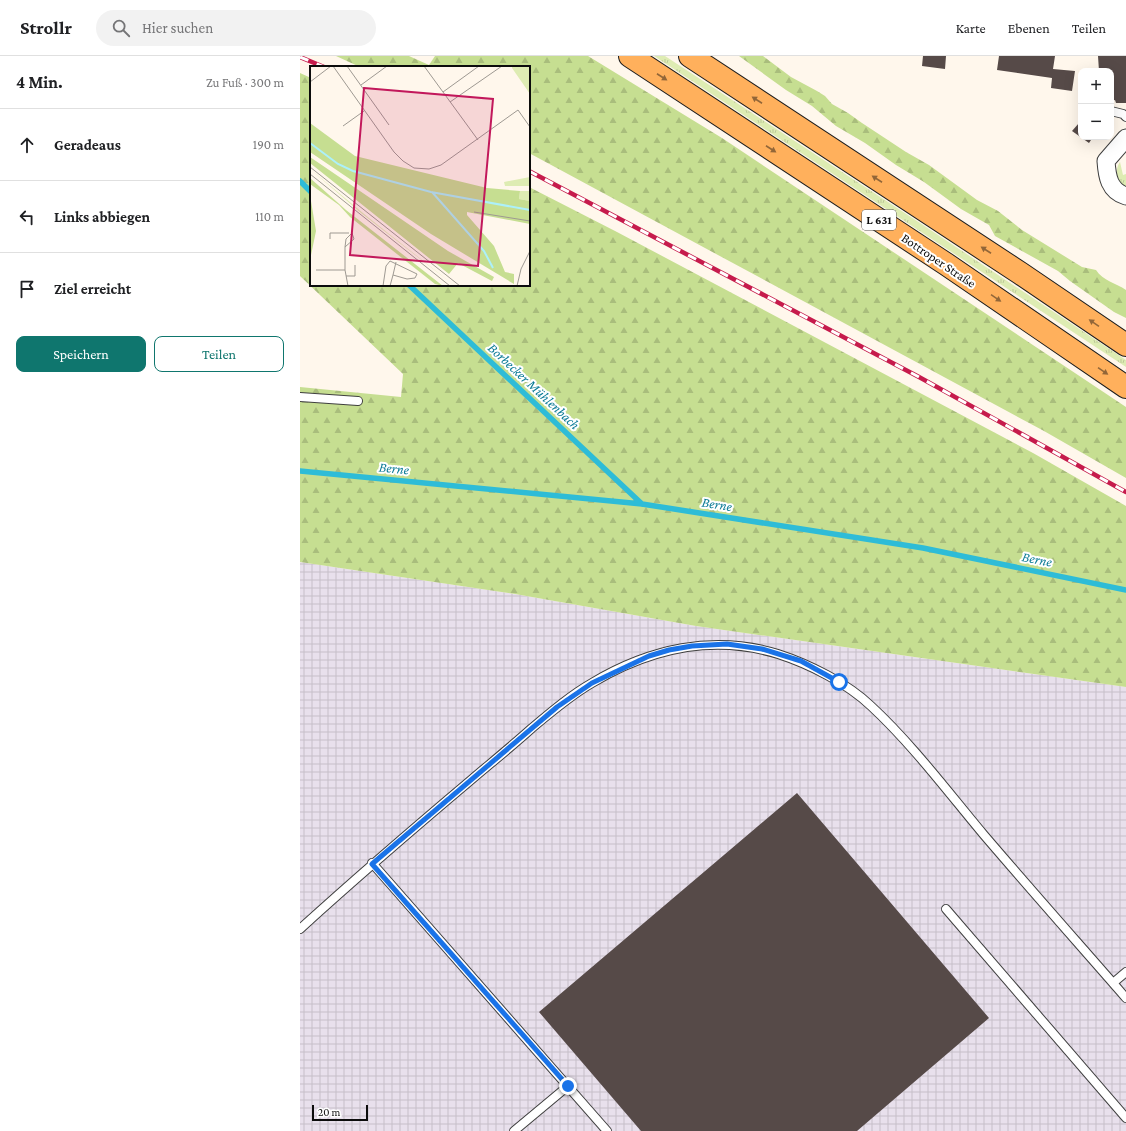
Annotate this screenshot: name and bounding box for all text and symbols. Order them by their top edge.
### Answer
search box [96,10,376,46]
text: Strollr [20,17,72,38]
icon: search [110,17,132,39]
text: Hier suchen [142,20,213,36]
text: Karte [956,20,986,36]
text: Ebenen [1008,20,1050,36]
text: Teilen [1072,20,1106,36]
inset map [310,66,530,286]
map controls [1078,68,1114,140]
button: + [1078,68,1114,104]
text: 4 Min. [16,73,63,92]
one-way arrow [656,74,668,81]
text: Zu Fuß · 300 m [206,75,284,90]
one-way arrow [752,96,762,104]
button: − [1078,104,1114,140]
icon: ahead [16,134,38,156]
text: Geradeaus [54,137,121,153]
text: 190 m [253,137,284,152]
one-way arrow [766,145,776,153]
one-way arrow [872,175,883,183]
icon: left [16,206,38,228]
text: Links abbiegen [54,209,150,225]
text: 110 m [255,209,284,224]
road number: L 631 [862,210,896,230]
street label: Bottroper Straße [899,230,979,291]
one-way arrow [981,246,991,254]
icon: arrive [16,278,38,300]
text: Ziel erreicht [54,281,131,297]
one-way arrow [991,294,1001,302]
one-way arrow [1089,319,1099,327]
button: Speichern [16,336,146,372]
button: Teilen [154,336,284,372]
water label: Borbecker Mühlenbach [485,339,583,433]
one-way arrow [1098,367,1109,375]
water label: Berne [378,458,411,478]
water label: Berne [701,494,734,514]
water label: Berne [1021,548,1054,570]
route start [830,673,848,691]
route end [559,1077,577,1095]
scale bar [312,1103,368,1122]
text: 20 m [318,1106,340,1118]

